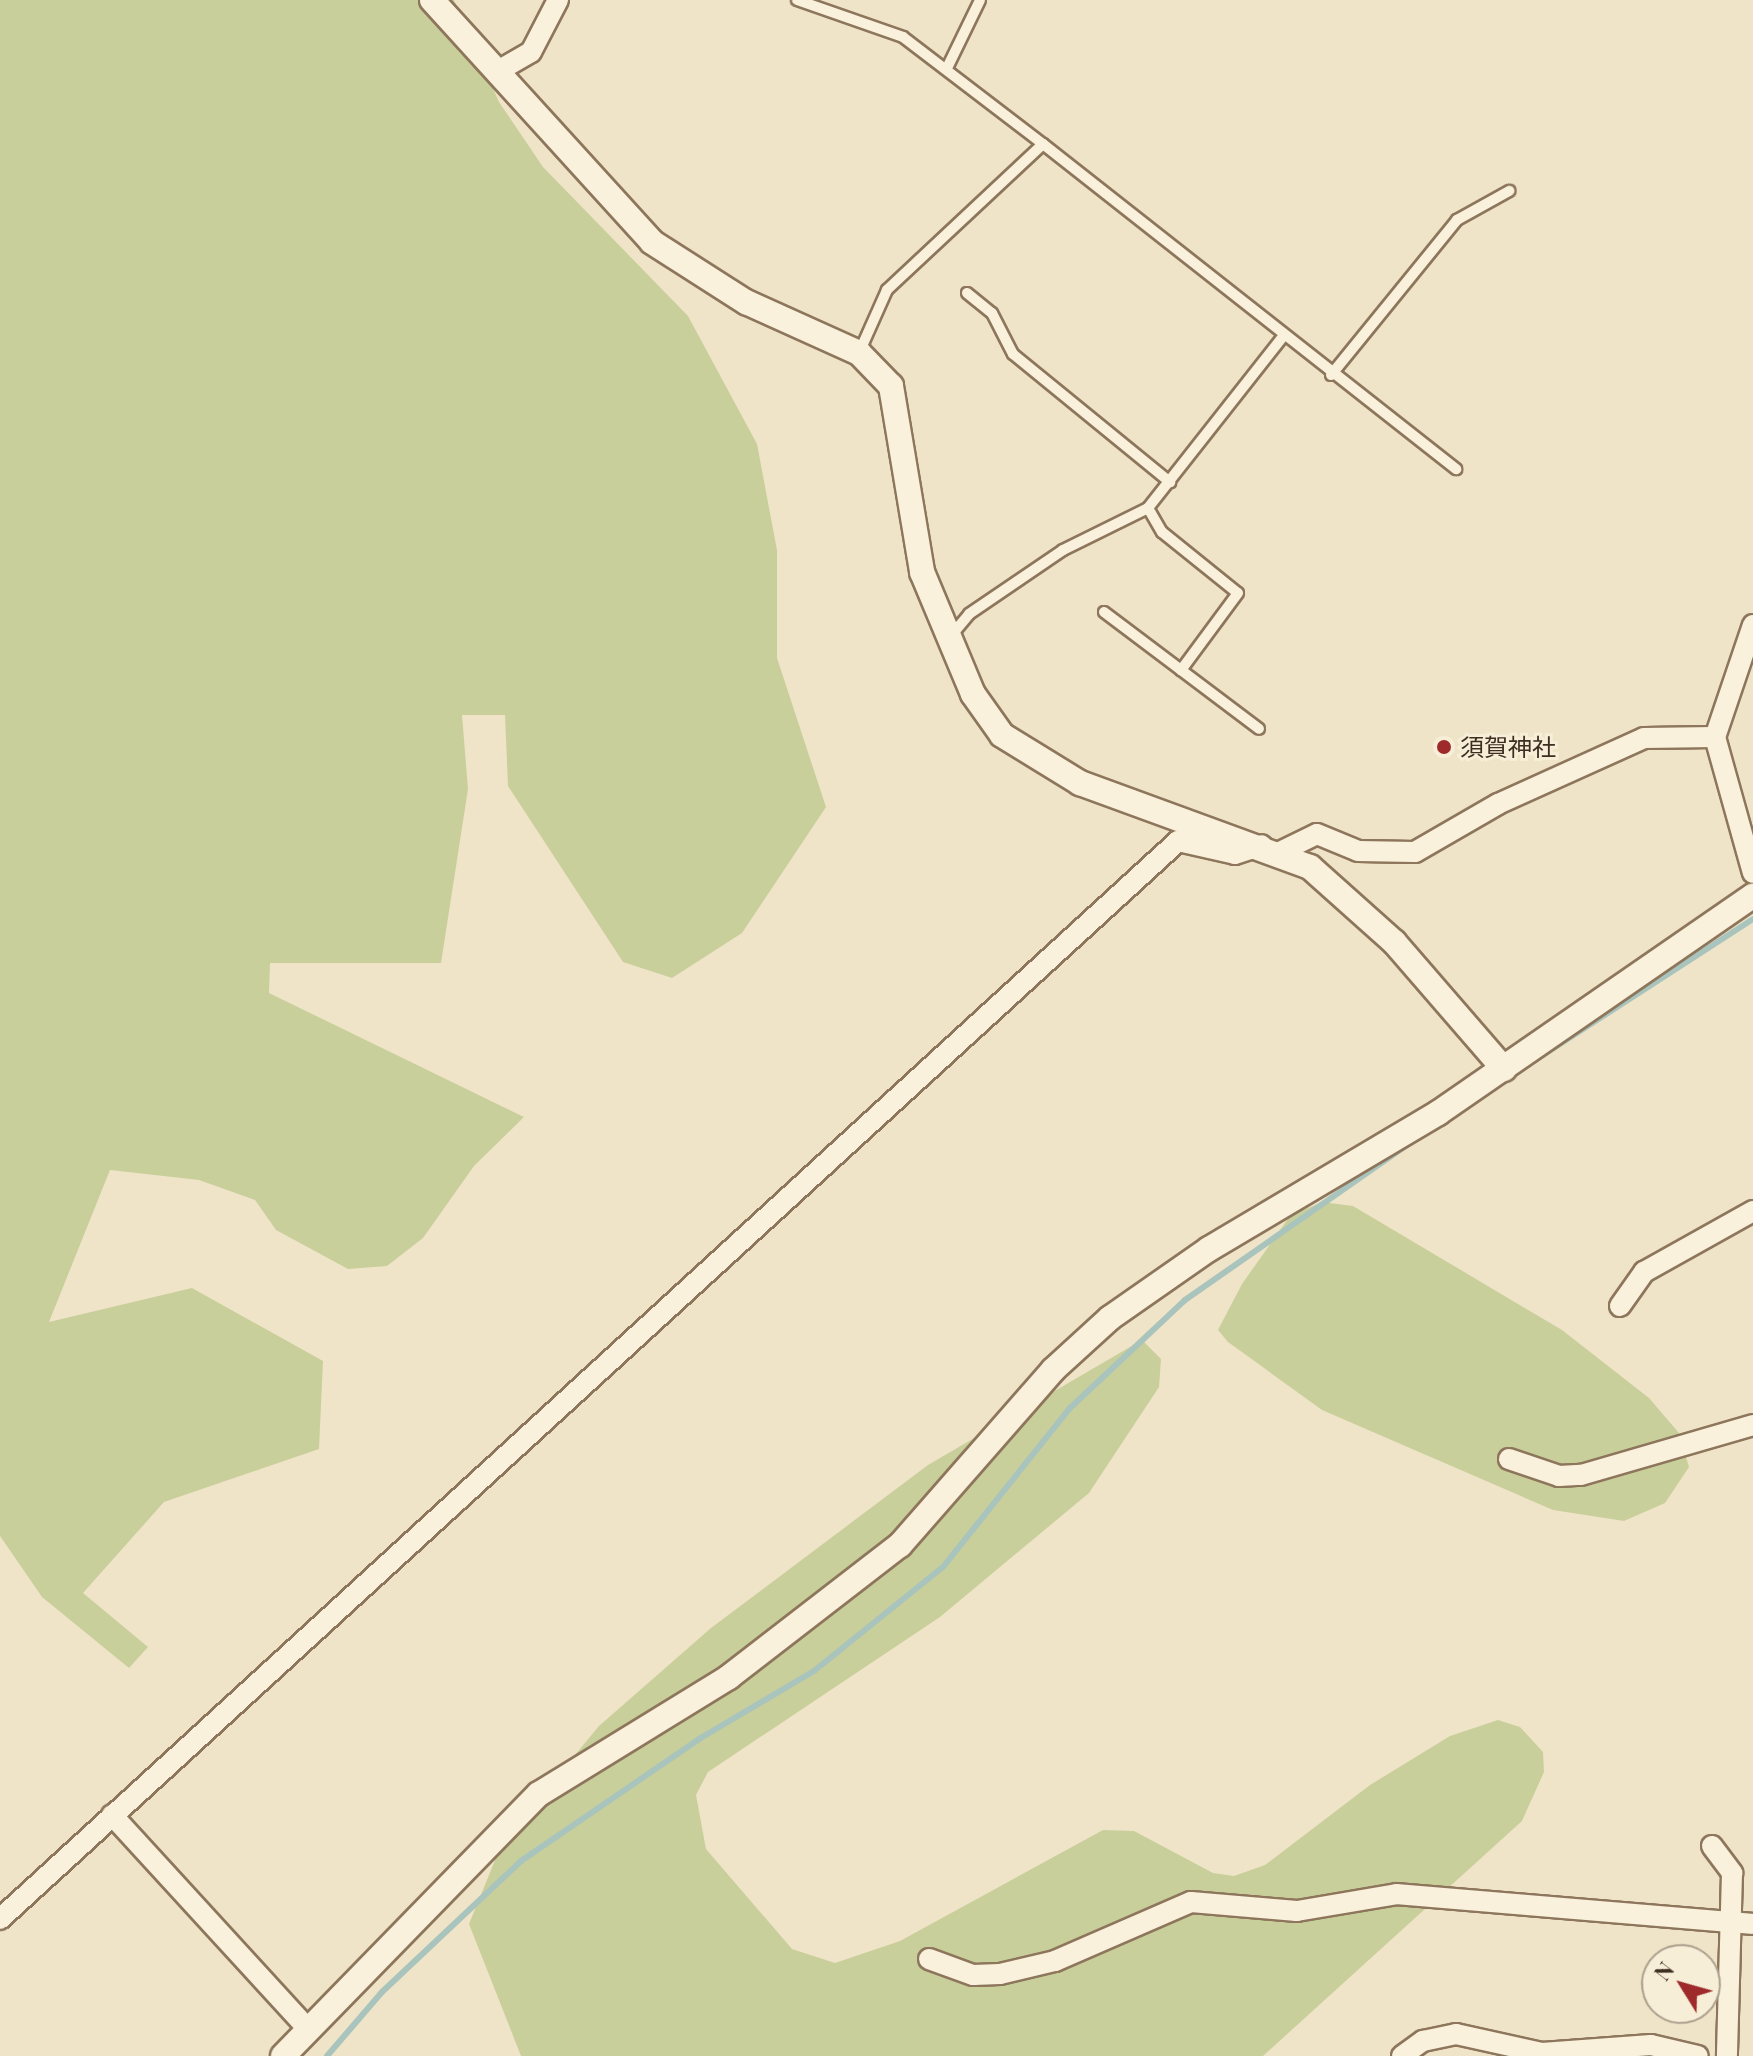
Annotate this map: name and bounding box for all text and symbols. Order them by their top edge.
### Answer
place label: 須賀神社 [1460,733,1556,761]
marker: 須賀神社 [1435,738,1453,756]
north arrow [1641,1944,1721,2024]
text: N [1647,1955,1680,1986]

